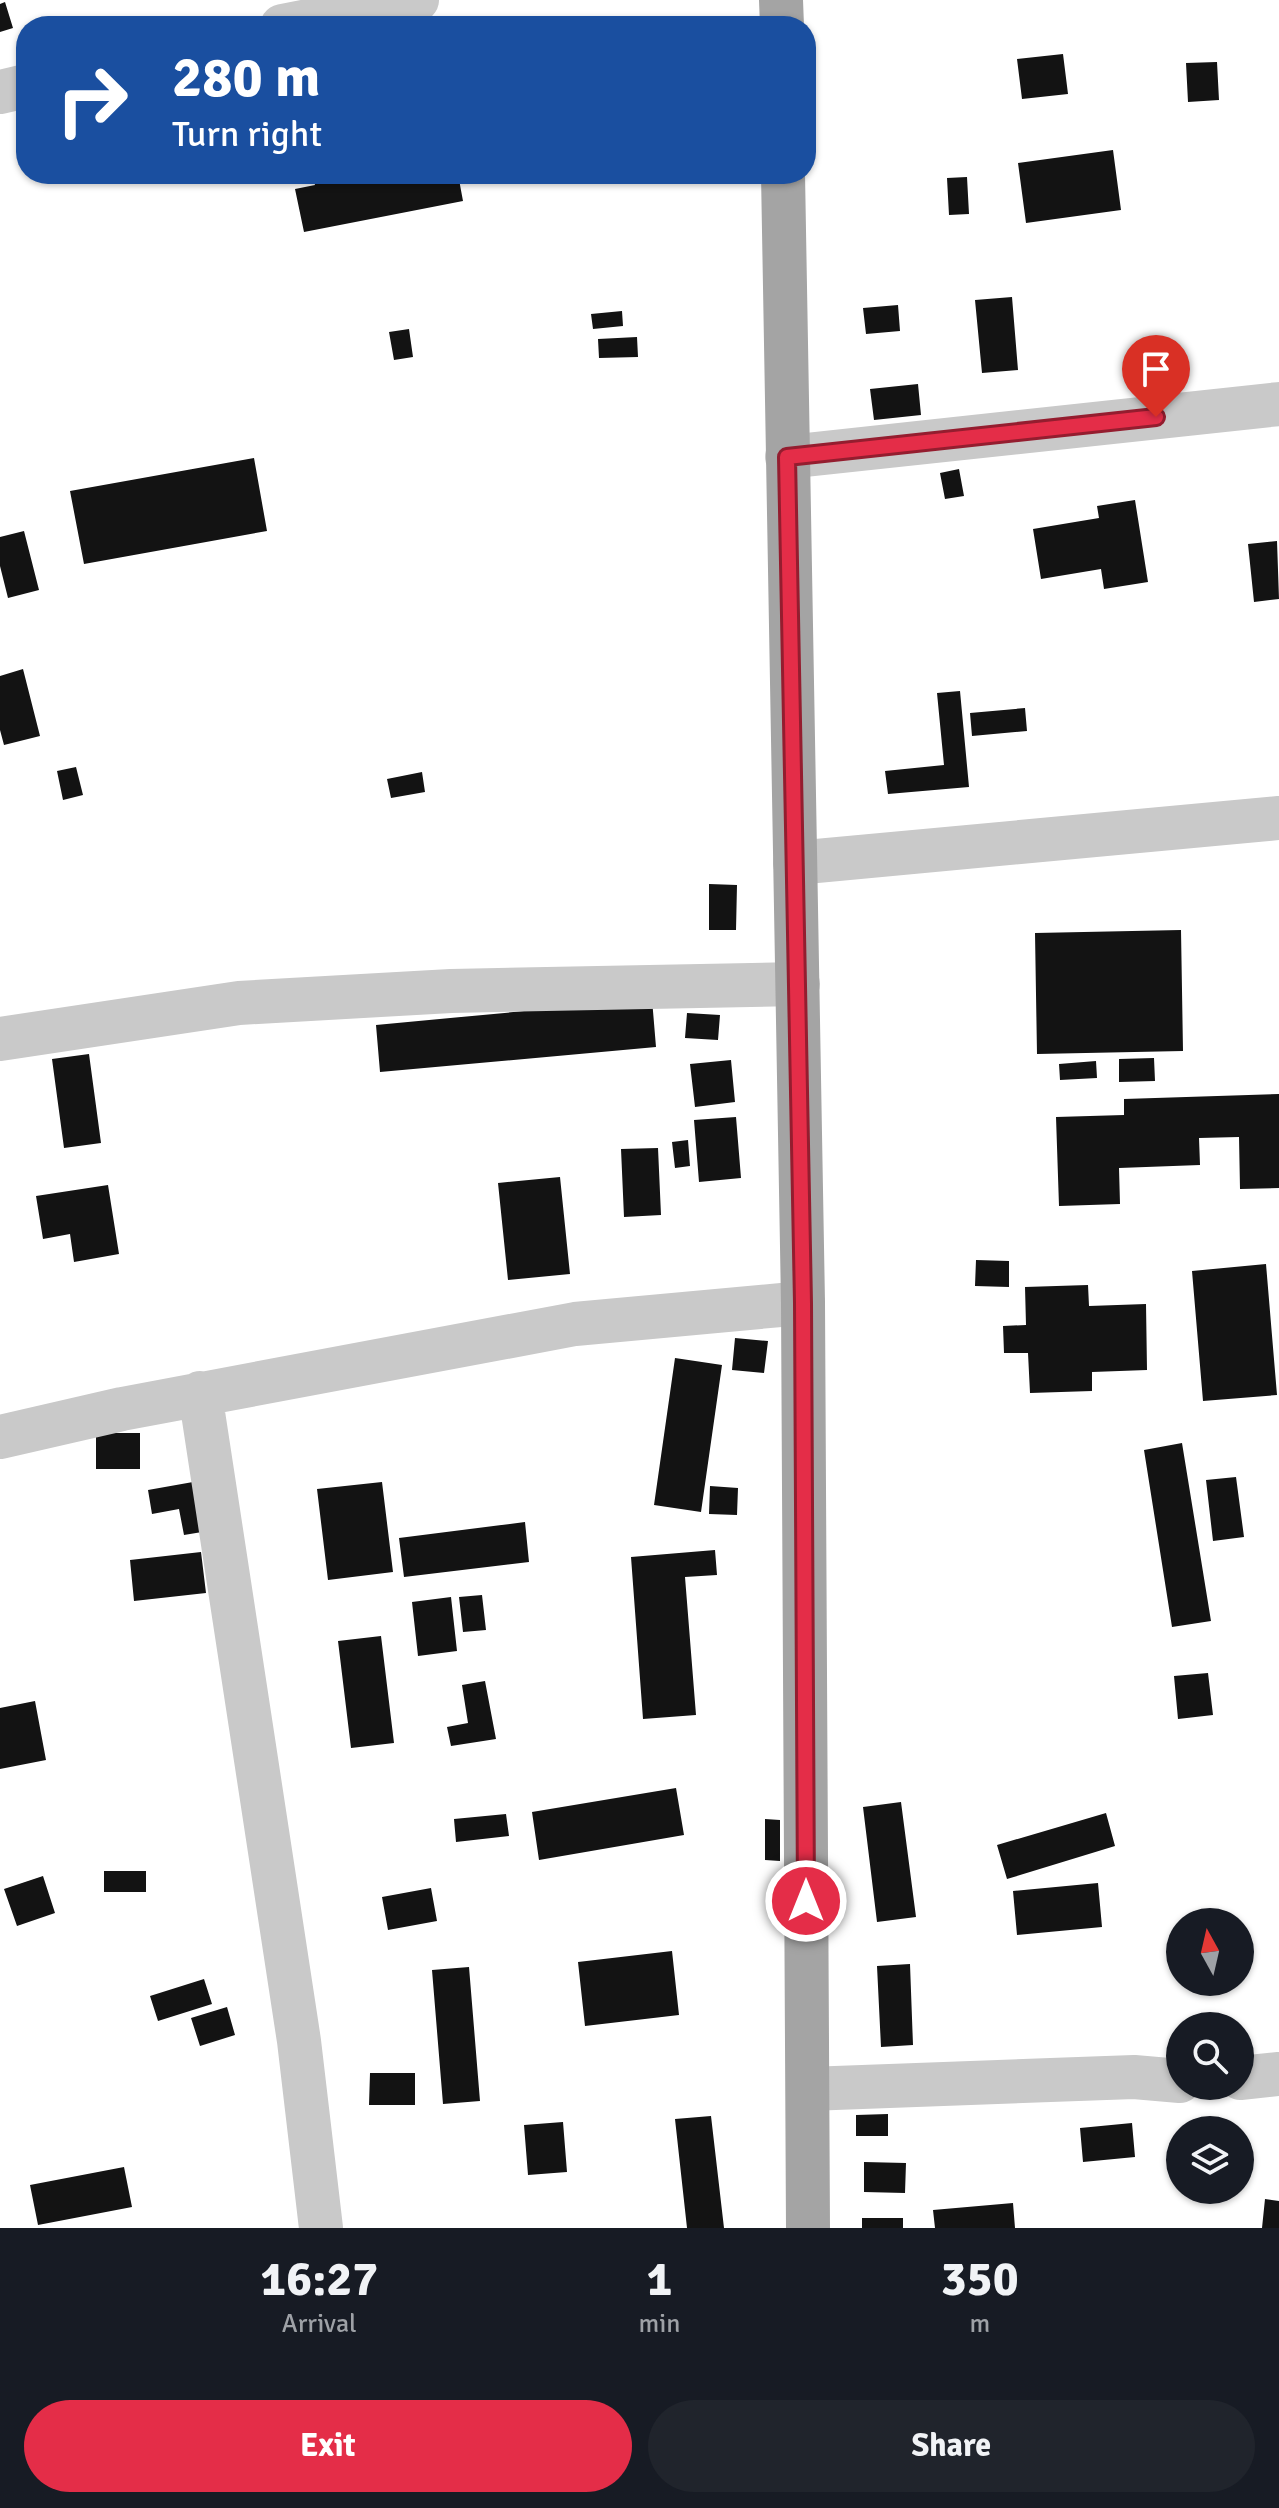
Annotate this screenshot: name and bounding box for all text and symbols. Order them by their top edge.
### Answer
text: 280 m [172,43,320,112]
icon: right [40,48,144,152]
text: Turn right [172,112,322,157]
pin [1122,335,1190,417]
icon: arrive [1134,347,1178,391]
position arrow [764,1859,848,1943]
north arrow [1166,1908,1254,1996]
map controls [1166,1908,1254,2204]
button: search [1166,2012,1254,2100]
button: layers [1166,2116,1254,2204]
text: 16:27 [260,2250,378,2309]
text: 1 [647,2250,672,2309]
text: 350 [941,2250,1019,2309]
text: Arrival [282,2308,357,2340]
text: min [639,2308,681,2340]
text: m [969,2308,990,2340]
button: Exit [24,2400,632,2492]
button: Share [648,2400,1255,2492]

